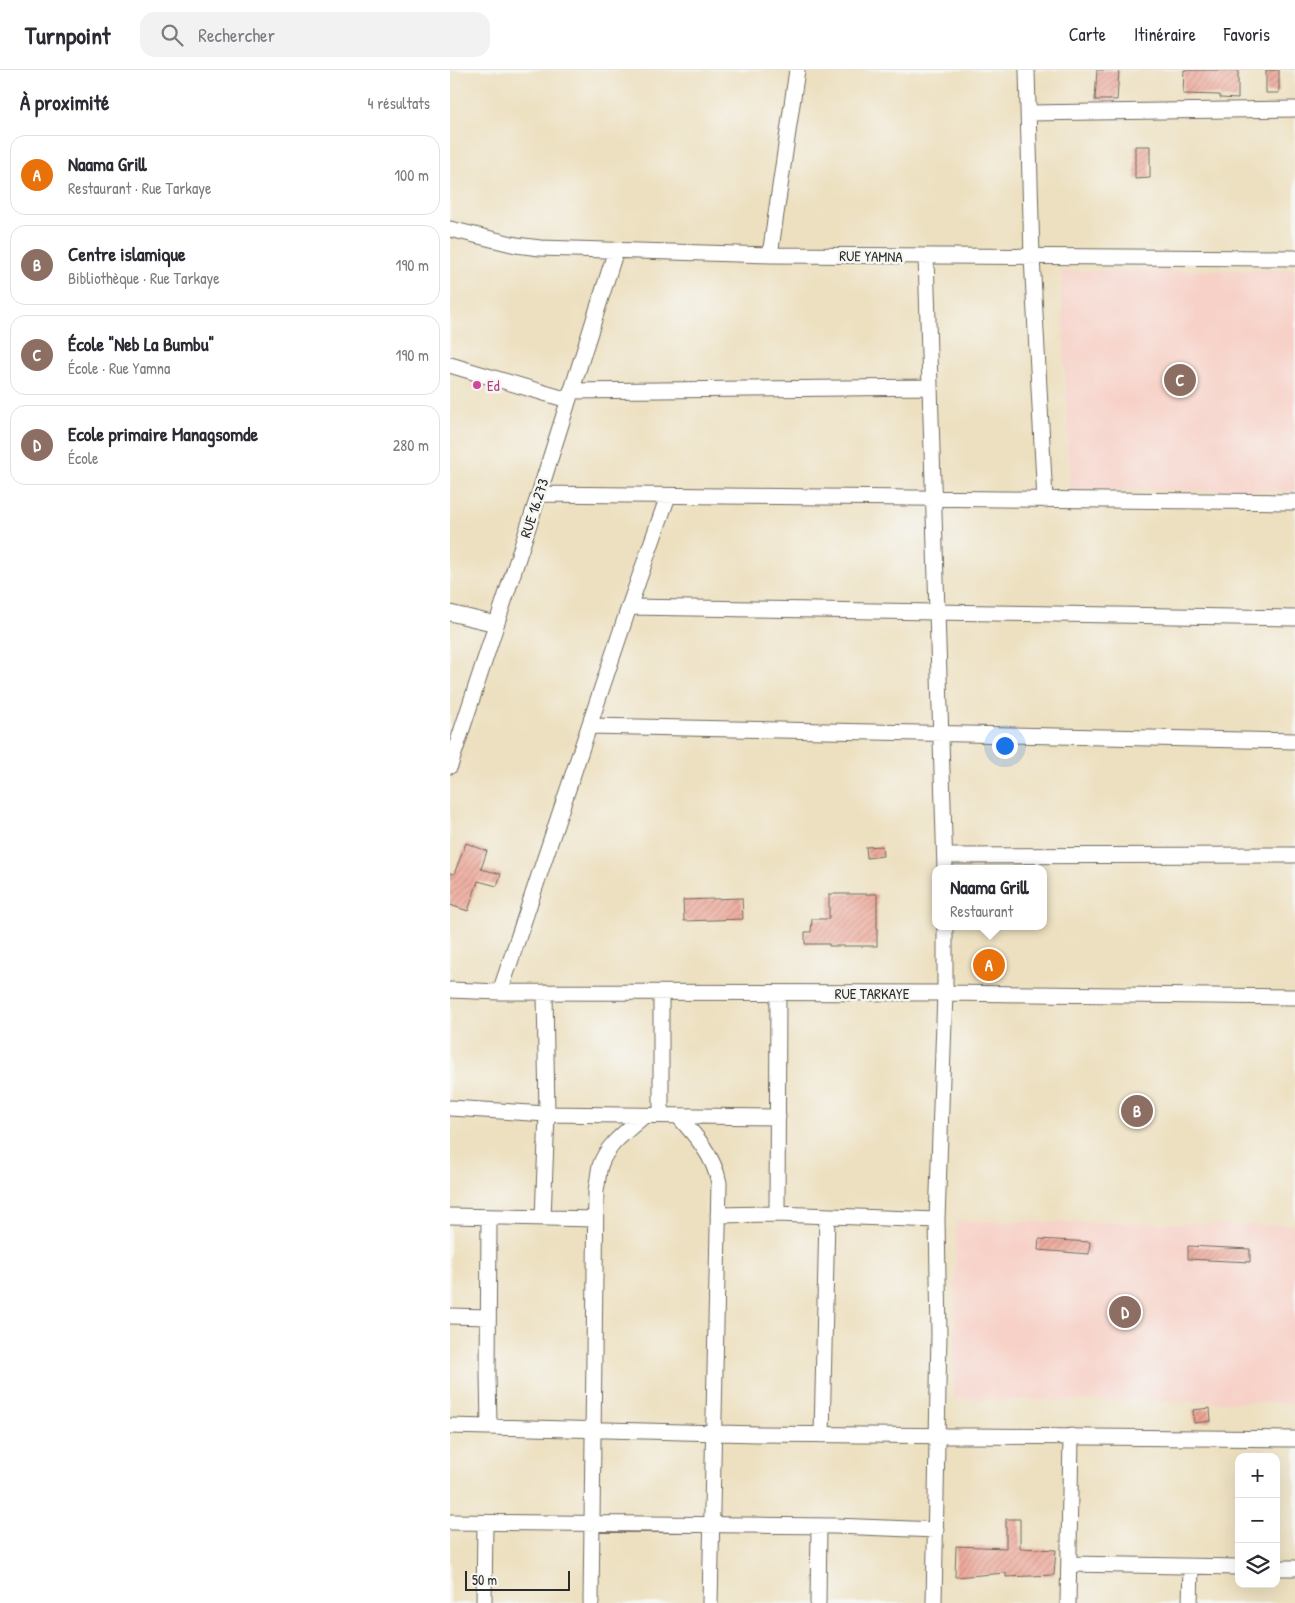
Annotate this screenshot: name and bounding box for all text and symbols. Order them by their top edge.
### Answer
search box [140,12,490,57]
text: Turnpoint [25,19,110,51]
icon: search [158,21,186,49]
text: Rechercher [198,22,275,48]
text: Carte [1069,22,1106,47]
text: Itinéraire [1134,22,1196,47]
text: Favoris [1224,22,1270,47]
text: À proximité [20,88,109,117]
text: 4 résultats [368,92,430,114]
text: Naama Grill [68,151,147,177]
text: A [33,164,41,186]
text: 100 m [394,164,429,186]
text: Restaurant · Rue Tarkaye [68,177,211,199]
text: Centre islamique [68,241,186,267]
street label: RUE YAMNA [839,245,904,267]
text: B [33,254,41,276]
text: 190 m [396,254,429,276]
text: Bibliothèque · Rue Tarkaye [68,267,220,289]
text: École "Neb La Bumbu" [68,331,214,357]
text: C [33,344,41,366]
text: 190 m [396,344,429,366]
text: École · Rue Yamna [68,357,170,379]
pin: C [1164,361,1196,399]
place label: Ed [487,375,500,396]
marker: Ed [471,379,483,391]
text: Ecole primaire Managsomde [68,421,258,447]
text: D [33,434,41,456]
text: 280 m [393,434,429,456]
text: École [68,447,98,469]
street label: RUE 16.273 [515,476,553,540]
your location [992,733,1018,759]
popup [932,865,1047,930]
text: Naama Grill [950,874,1029,900]
text: Restaurant [950,900,1013,922]
pin: A [973,946,1005,984]
street label: RUE TARKAYE [835,983,910,1004]
pin: B [1121,1092,1153,1130]
pin: D [1109,1293,1141,1331]
map controls [1235,1453,1280,1588]
button: + [1235,1453,1280,1498]
button: − [1235,1498,1280,1543]
button: layers [1235,1543,1280,1588]
scale bar [465,1568,570,1591]
text: 50 m [472,1570,497,1589]

